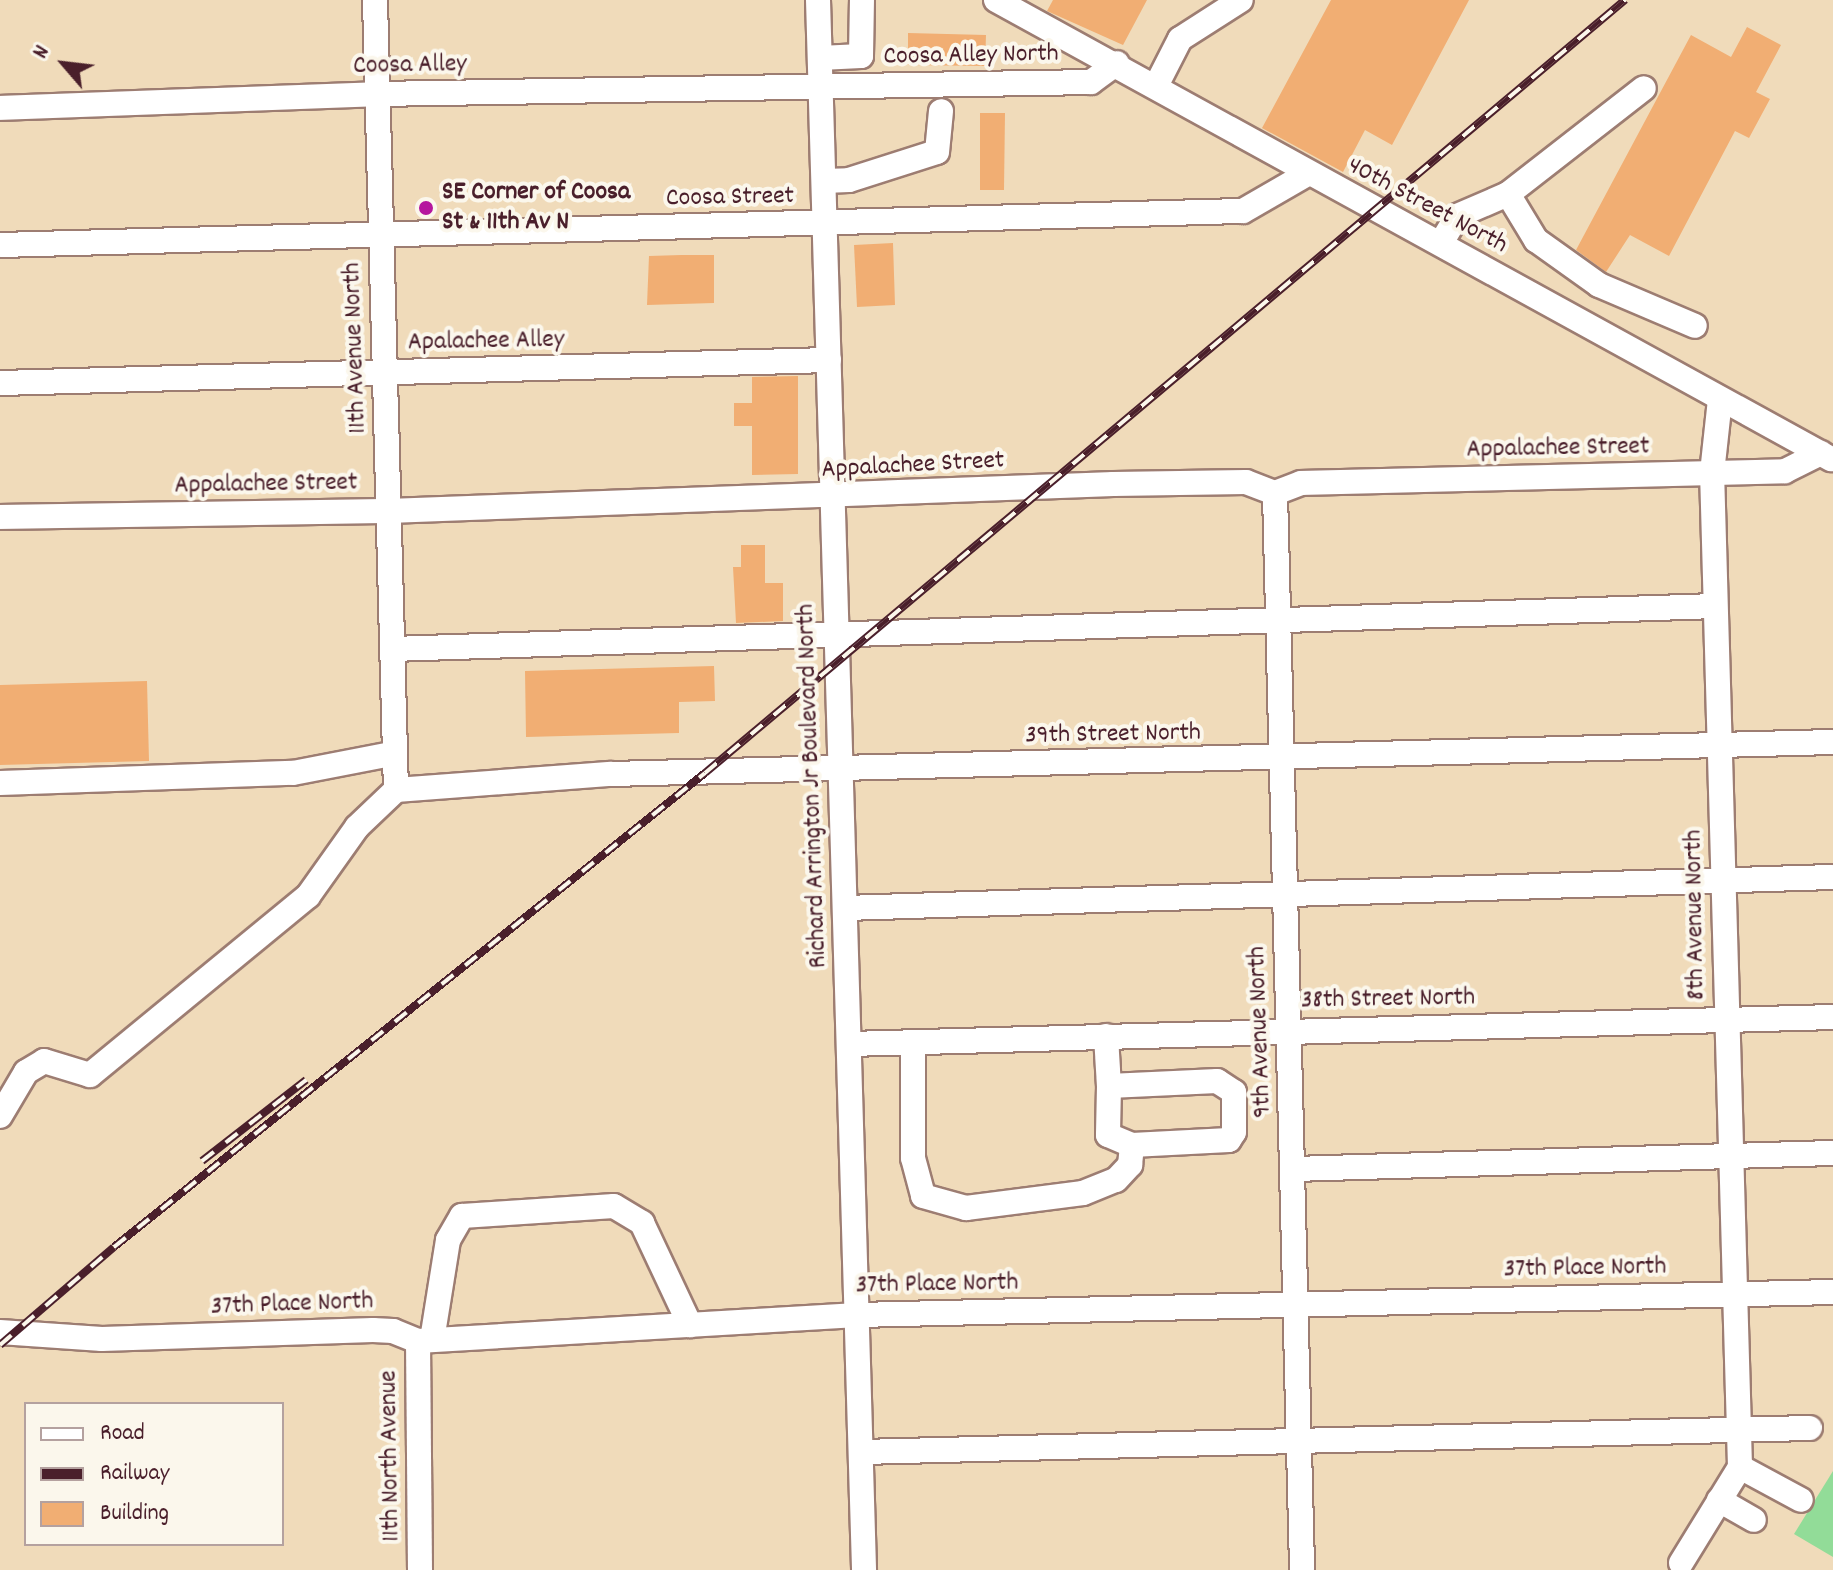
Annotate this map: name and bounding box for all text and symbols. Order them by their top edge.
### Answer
north arrow [24,24,104,104]
street label: Coosa Alley North [883,39,1059,73]
text: N [26,40,59,65]
street label: Coosa Alley [353,49,467,83]
street label: 40th Street North [1341,151,1513,261]
place label: SE Corner of Coosa St & 11th Av N [442,177,630,238]
street label: Coosa Street [666,181,794,215]
marker: SE Corner of Coosa St & 11th Av N [417,199,435,217]
street label: 11th Avenue North [337,262,375,434]
street label: Apalachee Alley [407,325,565,359]
street label: Appalachee Street [1466,432,1650,466]
street label: Appalachee Street [821,446,1005,486]
street label: Appalachee Street [174,468,358,502]
street label: Richard Arrington Jr Boulevard North [791,603,835,969]
street label: 39th Street North [1025,718,1201,752]
street label: 8th Avenue North [1679,829,1713,1001]
street label: 9th Avenue North [1242,946,1280,1118]
street label: 38th Street North [1301,983,1475,1017]
street label: 37th Place North [1503,1252,1667,1286]
street label: 37th Place North [855,1268,1019,1302]
street label: 37th Place North [210,1287,374,1323]
street label: 11th North Avenue [374,1370,408,1542]
legend [24,1402,284,1546]
text: Road [100,1417,145,1451]
text: Railway [100,1457,169,1491]
text: Building [100,1497,169,1531]

